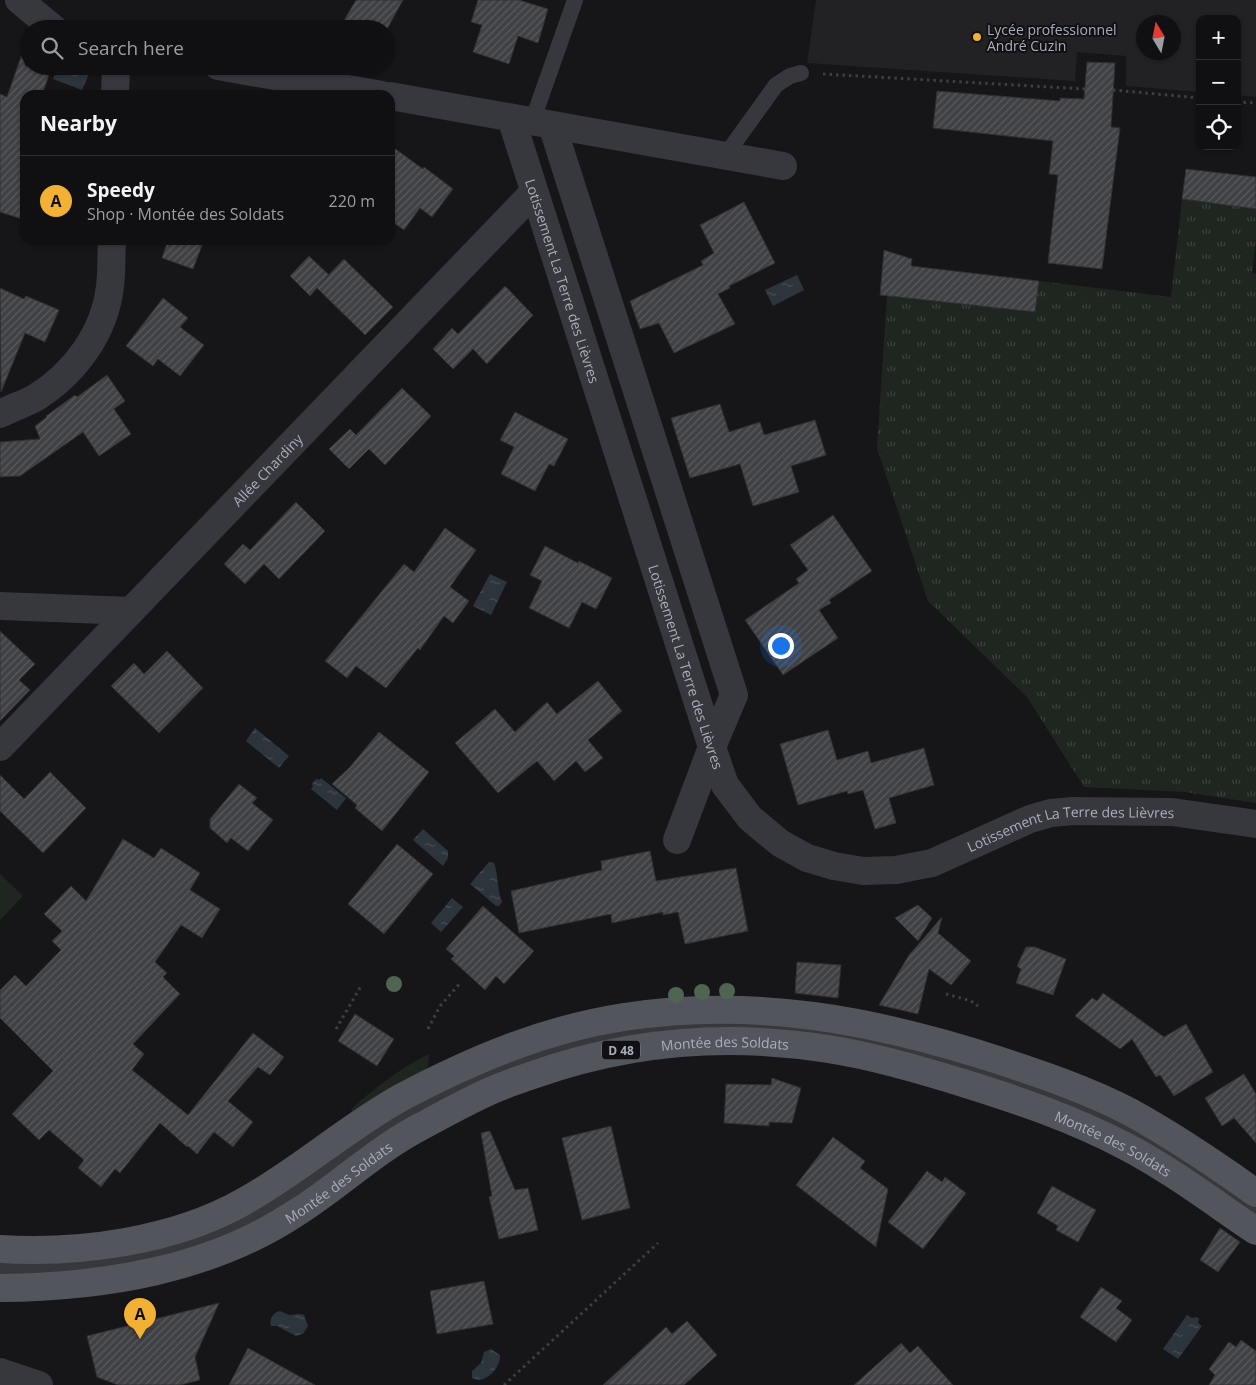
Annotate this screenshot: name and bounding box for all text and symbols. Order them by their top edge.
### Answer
north arrow [1136,15,1181,60]
map controls [1196,15,1241,150]
button: + [1196,15,1241,60]
search box [20,20,395,75]
place label: Lycée professionnel André Cuzin [987,20,1117,55]
marker: Lycée professionnel André Cuzin [971,31,983,43]
icon: search [38,34,66,62]
text: Search here [78,35,184,61]
button: − [1196,60,1241,105]
button: locate [1196,105,1241,150]
text: Nearby [40,109,117,137]
street label: Lotissement La Terre des Lièvres [521,176,605,386]
text: Speedy [87,177,155,203]
text: A [50,190,62,212]
text: 220 m [329,190,375,212]
text: Shop · Montée des Soldats [87,203,284,225]
street label: Allée Chardiny [227,428,307,510]
street label: Lotissement La Terre des Lièvres [645,562,728,772]
your location [768,633,794,659]
street label: Lotissement La Terre des Lièvres [964,801,1175,856]
street label: Montée des Soldats [660,1032,790,1055]
road number: D 48 [602,1040,640,1060]
street label: Montée des Soldats [1052,1106,1176,1181]
street label: Montée des Soldats [281,1137,396,1227]
pin: A [124,1298,156,1339]

